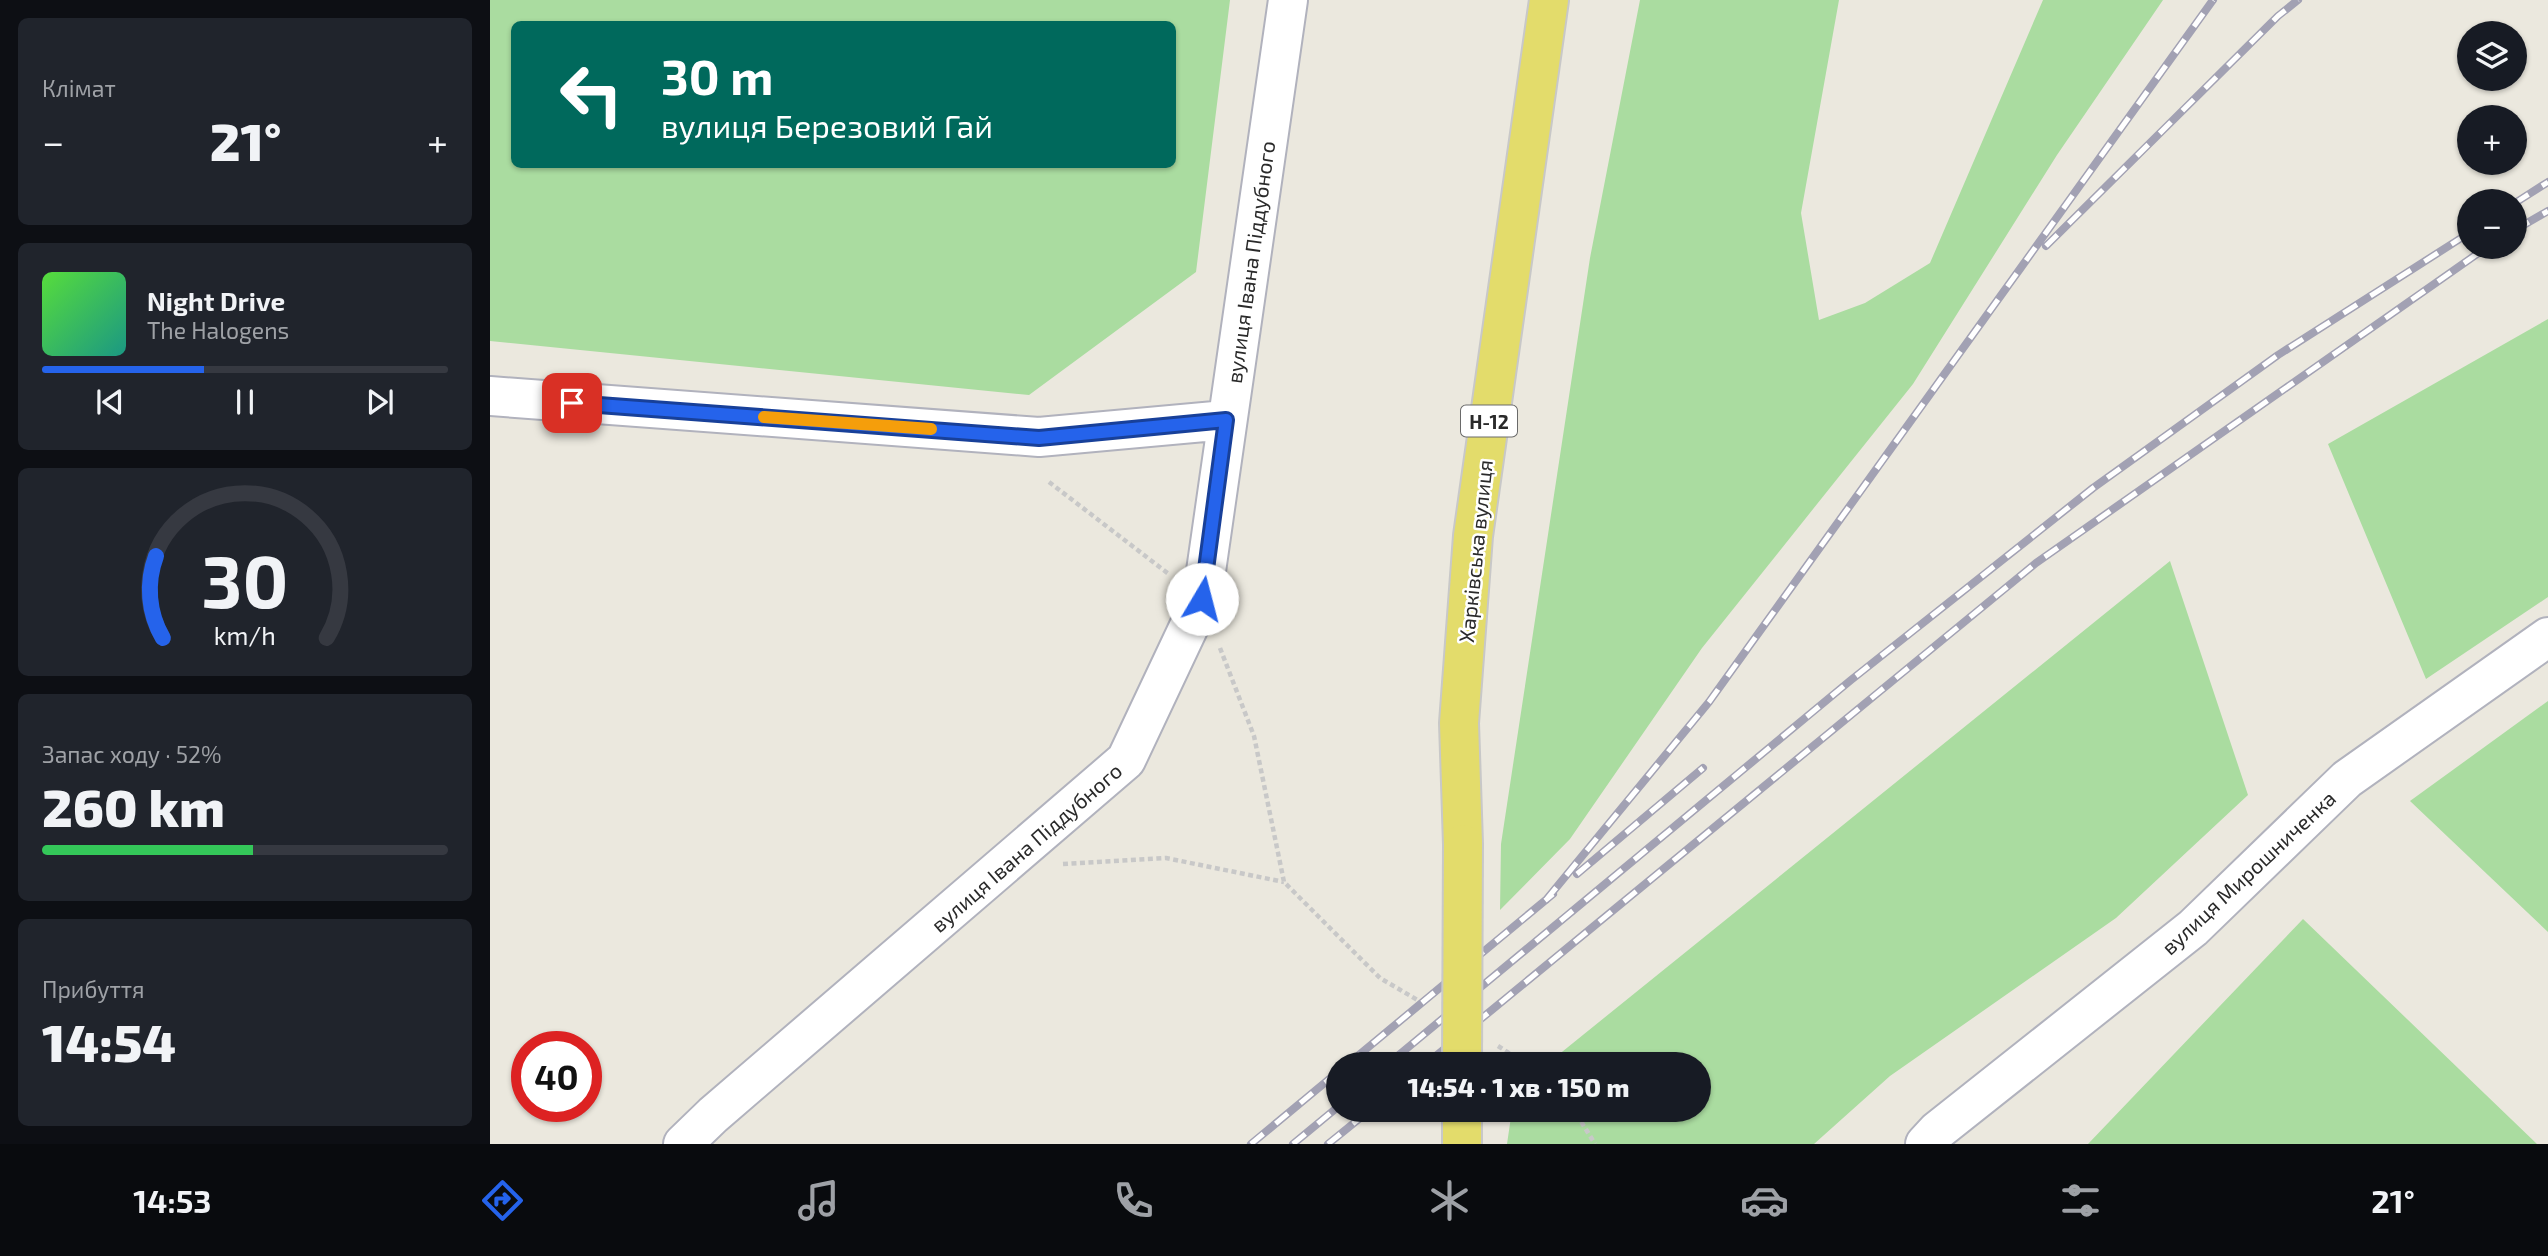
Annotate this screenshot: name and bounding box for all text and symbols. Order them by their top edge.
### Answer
map controls [2457,21,2527,259]
button: layers [2457,21,2527,91]
text: 30 m [661,46,773,105]
icon: left [546,49,637,140]
text: Клімат [42,74,116,102]
button: + [2457,105,2527,175]
text: вулиця Березовий Гай [661,106,993,144]
text: 21° [210,109,281,171]
text: − [42,118,64,164]
text: + [427,118,448,164]
street label: вулиця Івана Піддубного [1221,139,1280,385]
button: − [2457,189,2527,259]
text: Night Drive [147,285,285,316]
text: The Halogens [147,316,289,344]
pin [542,373,602,433]
icon: previous [91,383,129,421]
icon: pause [226,383,264,421]
icon: next [361,383,399,421]
icon: arrive [553,384,591,422]
road number: Н-12 [1461,406,1517,436]
street label: Харківська вулиця [1453,458,1498,644]
text: 30 [201,535,289,623]
position arrow [1165,562,1239,636]
text: km/h [214,620,276,650]
text: Запас ходу · 52% [42,740,222,768]
street label: вулиця Івана Піддубного [926,757,1127,937]
text: 260 km [42,775,225,837]
street label: вулиця Мирошниченка [2156,785,2341,960]
text: Прибуття [42,975,145,1003]
text: 14:54 [42,1010,176,1072]
speed limit sign: 40 [511,1031,602,1122]
text: 14:54 · 1 хв · 150 m [1408,1071,1629,1102]
icon: directions [478,1176,527,1225]
icon: music [794,1176,843,1225]
icon: phone [1109,1176,1158,1225]
icon: climate [1425,1176,1474,1225]
icon: car [1740,1176,1789,1225]
icon: filters [2056,1176,2105,1225]
text: 14:53 [133,1181,212,1219]
text: 21° [2371,1181,2415,1219]

